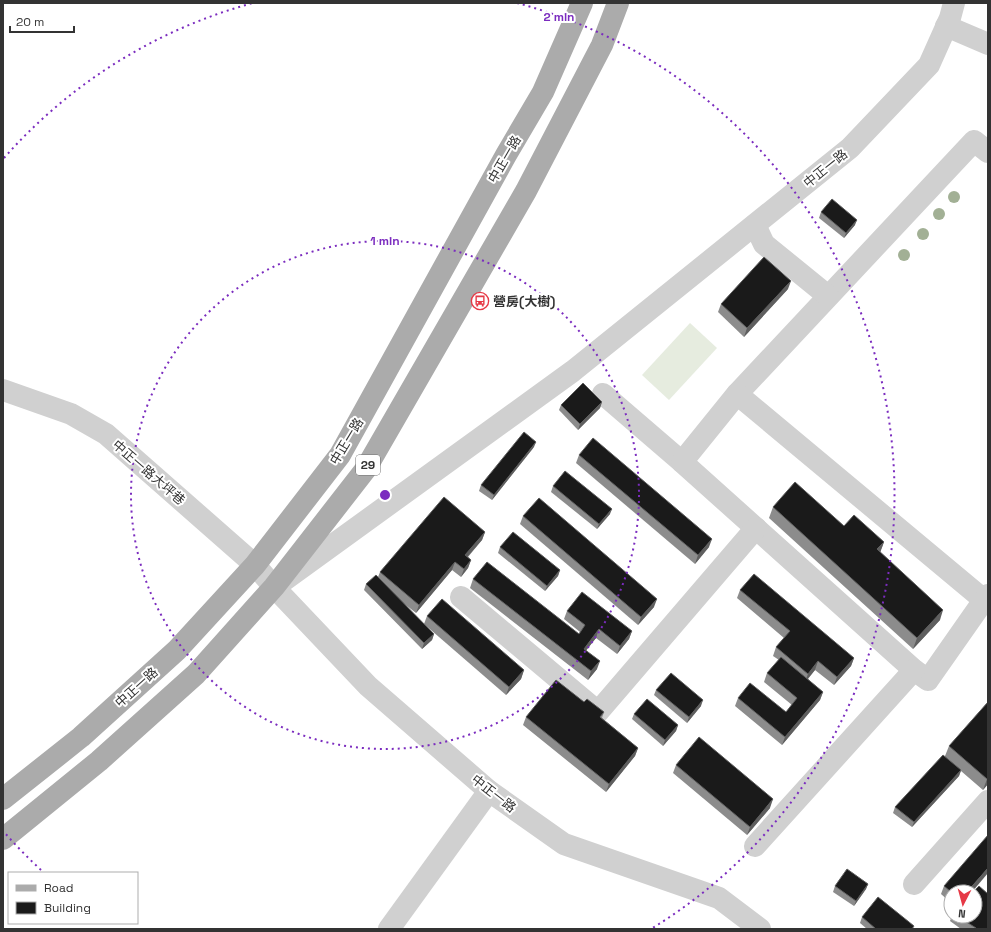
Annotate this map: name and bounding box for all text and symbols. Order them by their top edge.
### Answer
scale bar [10,8,74,34]
text: 2 min [543,9,575,25]
text: 20 m [16,14,44,30]
street label: 中正一路 [484,132,525,186]
street label: 中正一路 [800,145,851,191]
text: 1 min [370,233,400,249]
bus stop icon: 營房(大樹) [470,291,490,311]
place label: 營房(大樹) [493,293,555,310]
street label: 中正一路 [326,415,367,468]
street label: 中正一路大坪巷 [109,436,189,509]
road number: 29 [356,455,380,475]
centre of rings [378,488,392,502]
street label: 中正一路 [111,664,161,711]
street label: 中正一路 [468,771,519,816]
legend [8,872,138,924]
text: Road [44,880,73,896]
north arrow [943,884,983,924]
text: Building [44,900,91,916]
text: N [958,907,966,921]

